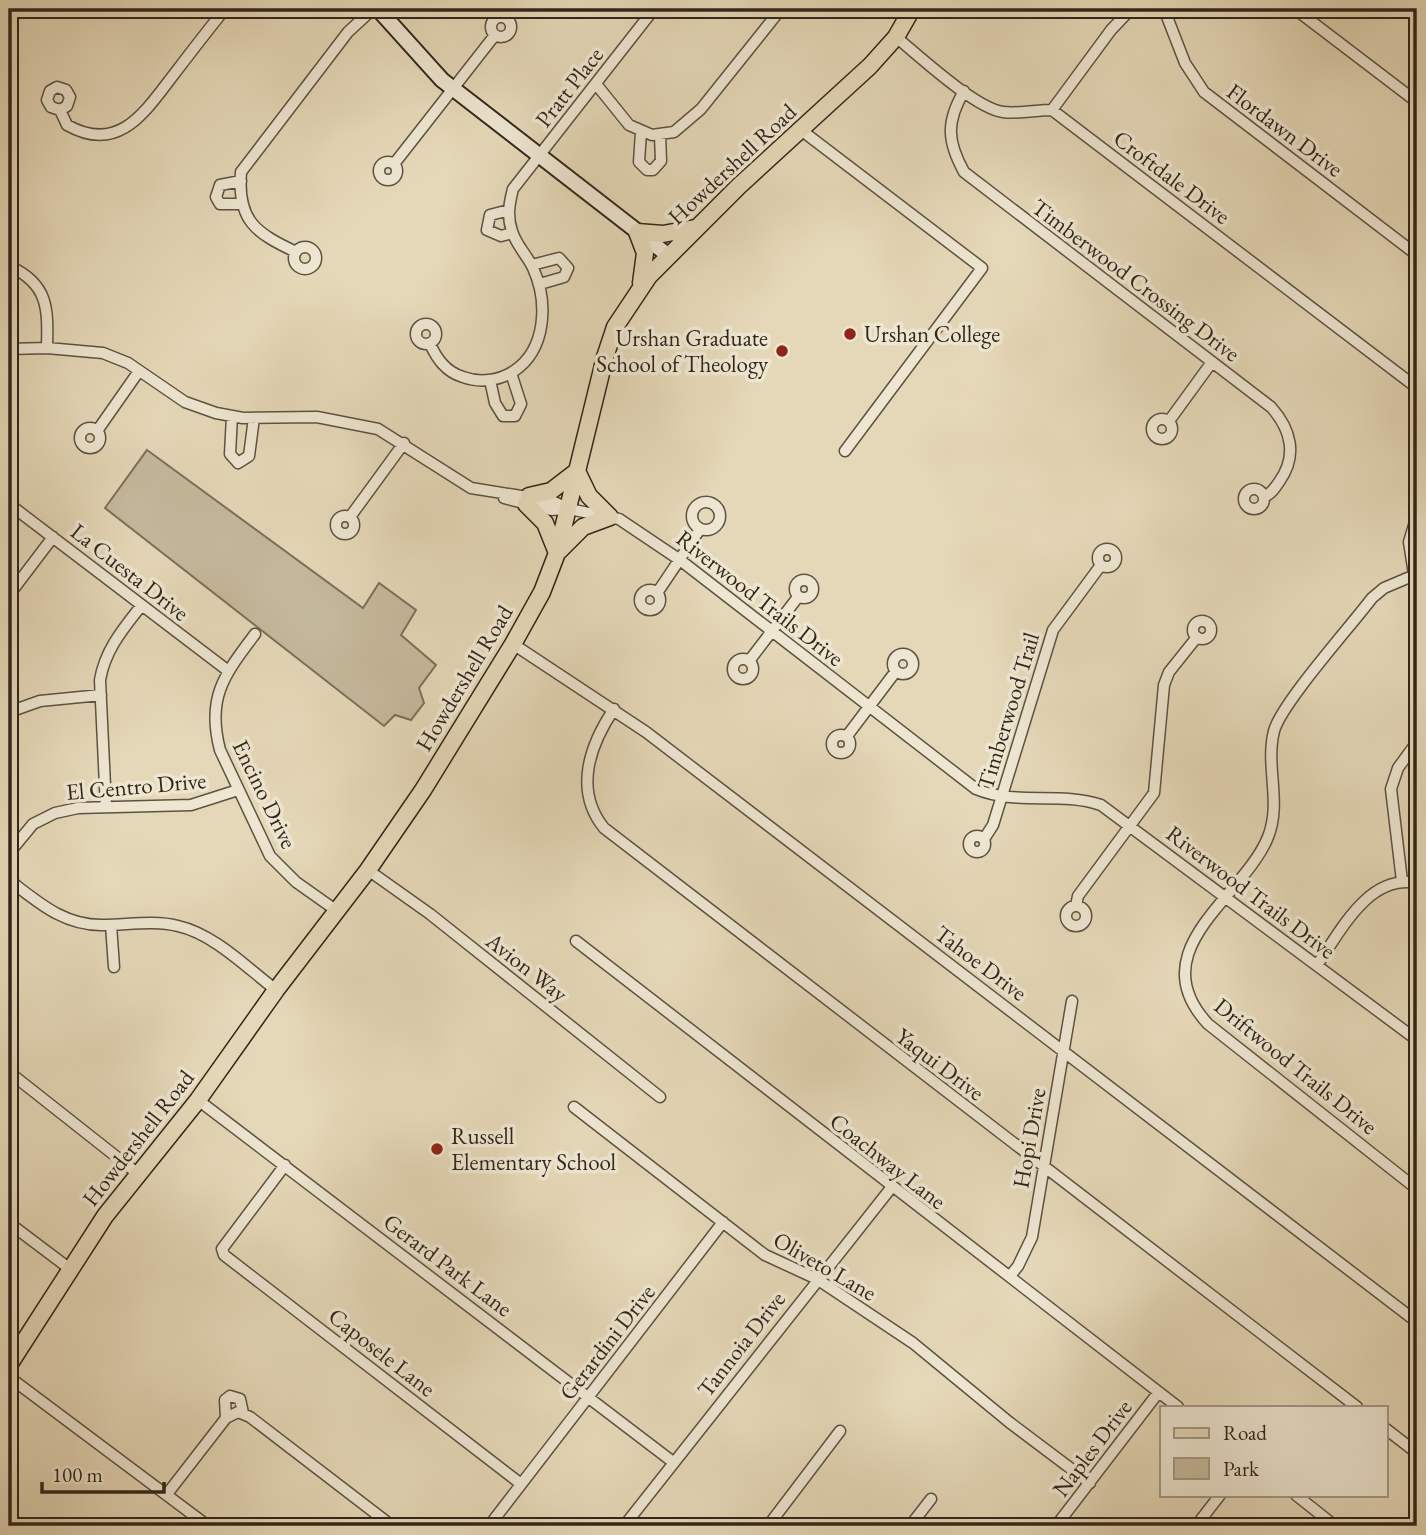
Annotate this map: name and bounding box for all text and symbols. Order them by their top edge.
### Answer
street label: Pratt Place [528,41,610,133]
street label: Flordawn Drive [1221,76,1349,184]
street label: Howdershell Road [661,96,803,231]
street label: Croftdale Drive [1107,123,1237,231]
street label: Timberwood Crossing Drive [1026,192,1246,368]
place label: Urshan College [864,319,1000,349]
place label: Urshan Graduate School of Theology [596,323,769,379]
marker: Urshan College [842,326,858,342]
marker: Urshan Graduate School of Theology [774,343,790,359]
street label: La Cuesta Drive [65,516,195,628]
street label: Riverwood Trails Drive [670,523,850,673]
street label: Howdershell Road [409,599,520,757]
street label: Timberwood Trail [970,628,1046,793]
street label: Encino Drive [226,735,304,853]
street label: El Centro Drive [65,765,207,807]
street label: Riverwood Trails Drive [1160,818,1342,966]
street label: Tahoe Drive [929,918,1033,1008]
street label: Avion Way [479,925,575,1009]
street label: Driftwood Trails Drive [1208,991,1384,1141]
street label: Yaqui Drive [890,1021,990,1107]
street label: Howdershell Road [75,1063,201,1212]
street label: Hopi Drive [1005,1085,1053,1190]
street label: Coachway Lane [824,1106,952,1216]
place label: Russell Elementary School [451,1121,617,1177]
marker: Russell Elementary School [429,1141,445,1157]
street label: Gerard Park Lane [377,1207,519,1323]
street label: Oliveto Lane [768,1224,882,1308]
street label: Gerardini Drive [552,1278,662,1406]
street label: Tannoia Drive [690,1285,792,1403]
street label: Caposele Lane [322,1301,442,1403]
street label: Naples Drive [1046,1393,1138,1503]
legend [1160,1406,1388,1496]
text: Road [1223,1419,1267,1446]
scale bar [42,1451,164,1495]
text: Park [1223,1455,1260,1482]
text: 100 m [52,1461,103,1488]

